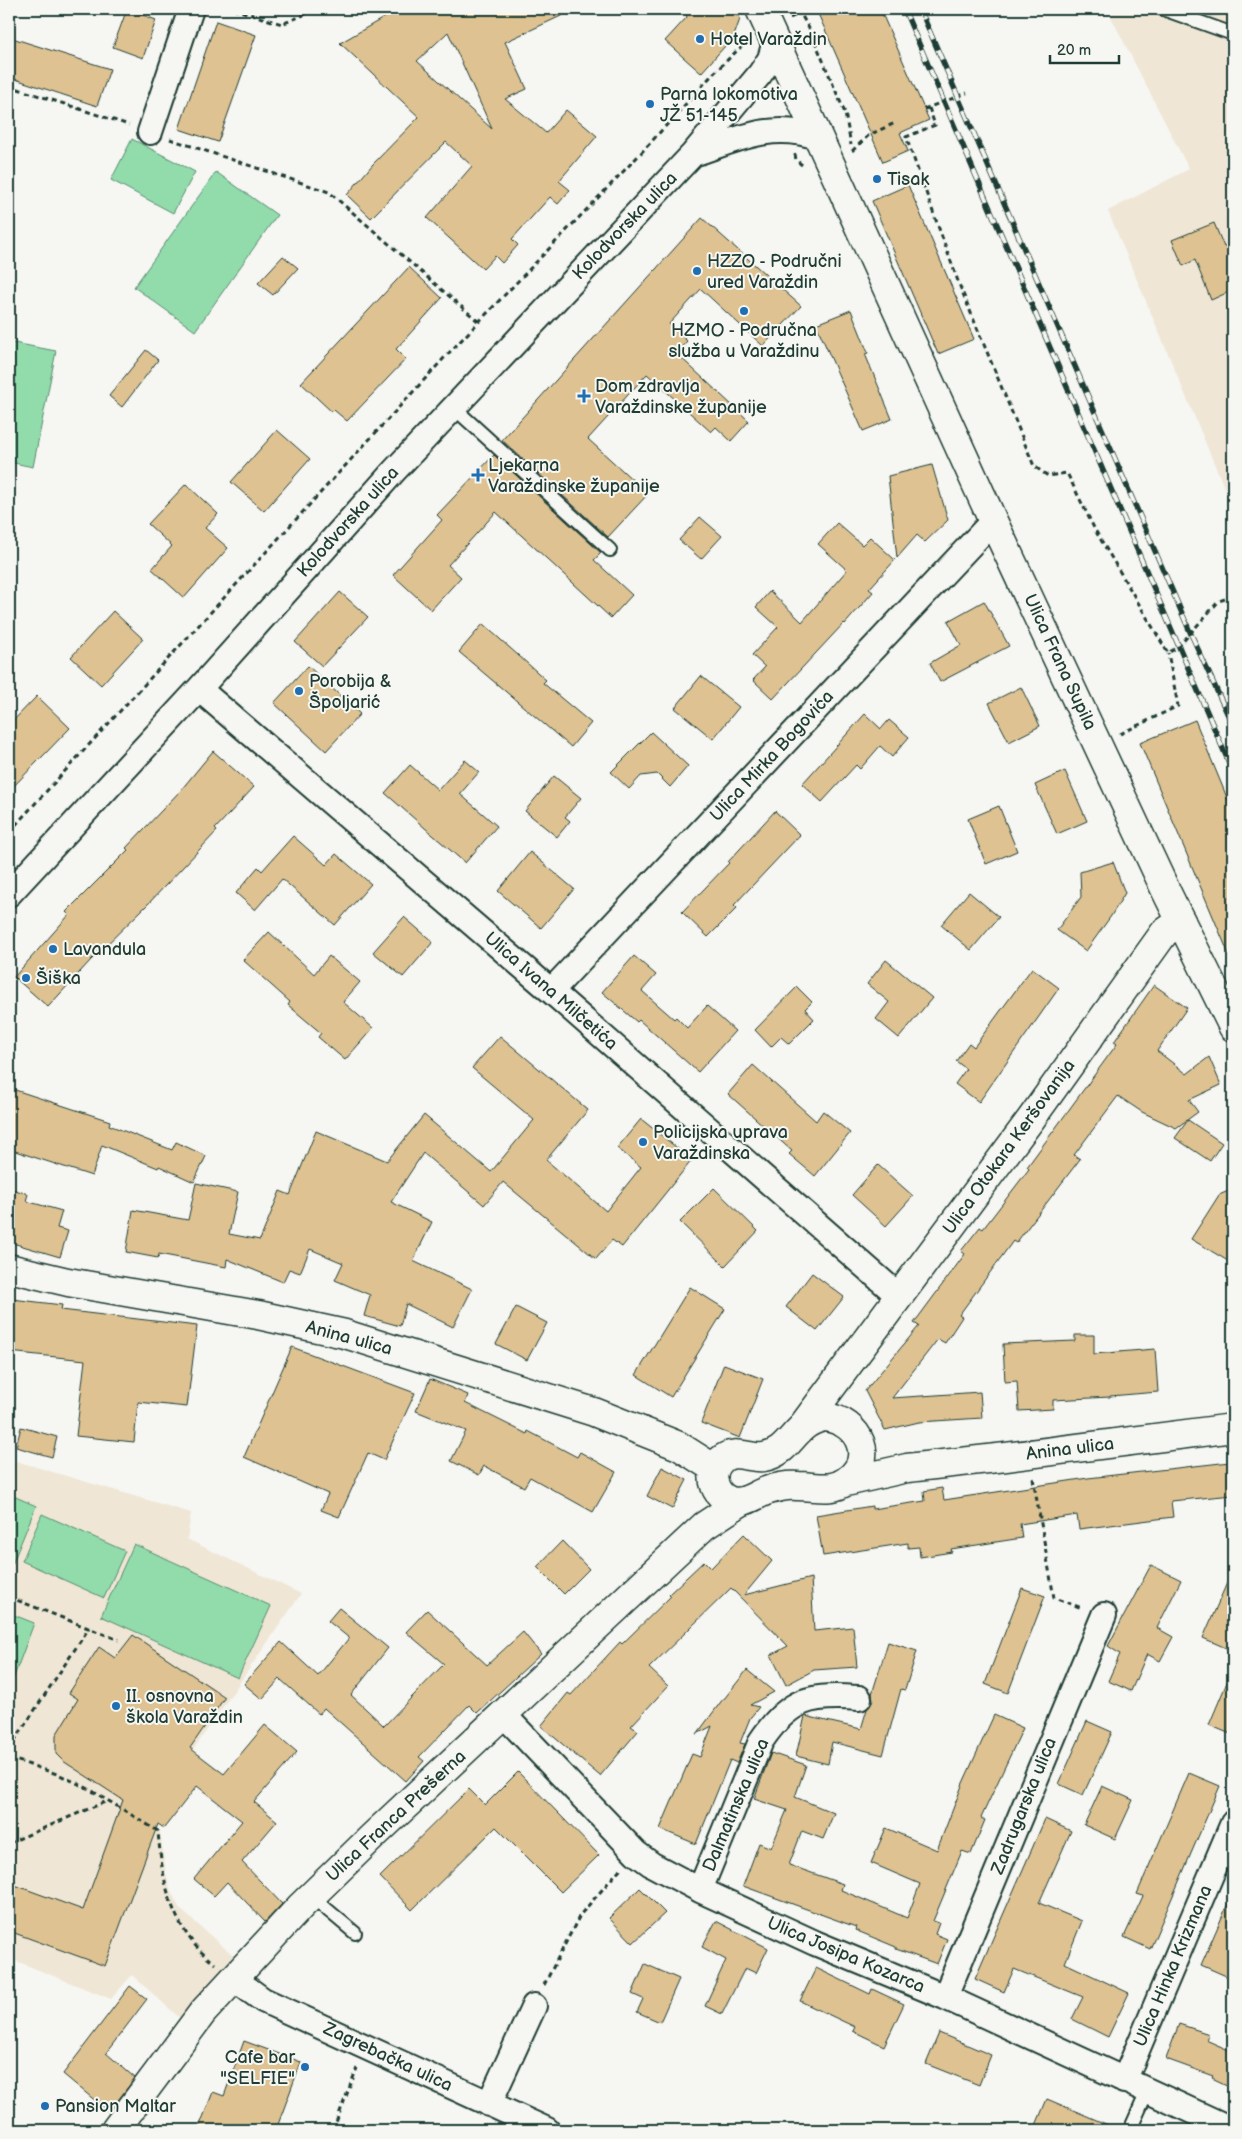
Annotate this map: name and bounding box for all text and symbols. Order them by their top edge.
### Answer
place label: Hotel Varaždin [710,29,827,50]
scale bar [1050,32,1118,64]
marker: Hotel Varaždin [694,33,706,45]
text: 20 m [1057,41,1091,60]
place label: Parna lokomotiva JŽ 51-145 [660,84,798,126]
marker: Parna lokomotiva JŽ 51-145 [644,98,656,110]
street label: Kolodvorska ulica [568,168,682,284]
place label: Tisak [887,169,929,190]
marker: Tisak [871,173,883,185]
place label: HZZO - Područni ured Varaždin [707,251,842,293]
marker: HZZO - Područni ured Varaždin [691,265,703,277]
marker: HZMO - Područna služba u Varaždinu [738,305,750,317]
place label: HZMO - Područna služba u Varaždinu [668,320,820,362]
place label: Dom zdravlja Varaždinske županije [595,376,767,418]
marker: Dom zdravlja Varaždinske županije [577,389,591,403]
place label: Ljekarna Varaždinske županije [488,455,660,497]
street label: Kolodvorska ulica [293,462,403,582]
marker: Ljekarna Varaždinske županije [472,469,484,481]
street label: Ulica Frana Supila [1019,591,1101,733]
place label: Porobija & Špoljarić [309,671,392,713]
marker: Porobija & Špoljarić [293,685,305,697]
street label: Ulica Mirka Bogovića [706,686,838,826]
street label: Ulica Ivana Milčetića [480,928,622,1054]
place label: Lavandula [63,939,146,960]
marker: Lavandula [47,943,59,955]
place label: Šiška [36,967,81,989]
marker: Šiška [20,972,32,984]
street label: Ulica Otokara Keršovanija [938,1055,1080,1239]
place label: Policijska uprava Varaždinska [653,1122,788,1164]
marker: Policijska uprava Varaždinska [637,1136,649,1148]
street label: Anina ulica [304,1316,394,1360]
street label: Anina ulica [1025,1433,1115,1465]
place label: II. osnovna škola Varaždin [126,1686,243,1728]
marker: II. osnovna škola Varaždin [110,1700,122,1712]
street label: Dalmatinska ulica [698,1735,774,1875]
street label: Zadrugarska ulica [987,1735,1061,1878]
street label: Ulica Franca Prešerna [322,1746,470,1886]
street label: Ulica Hinka Krizmana [1129,1882,1217,2050]
street label: Ulica Josipa Kozarca [764,1912,928,1998]
street label: Zagrebačka ulica [319,2017,456,2096]
place label: Cafe bar "SELFIE" [220,2047,296,2089]
marker: Cafe bar "SELFIE" [299,2061,311,2073]
place label: Pansion Maltar [55,2096,176,2117]
marker: Pansion Maltar [39,2100,51,2112]

